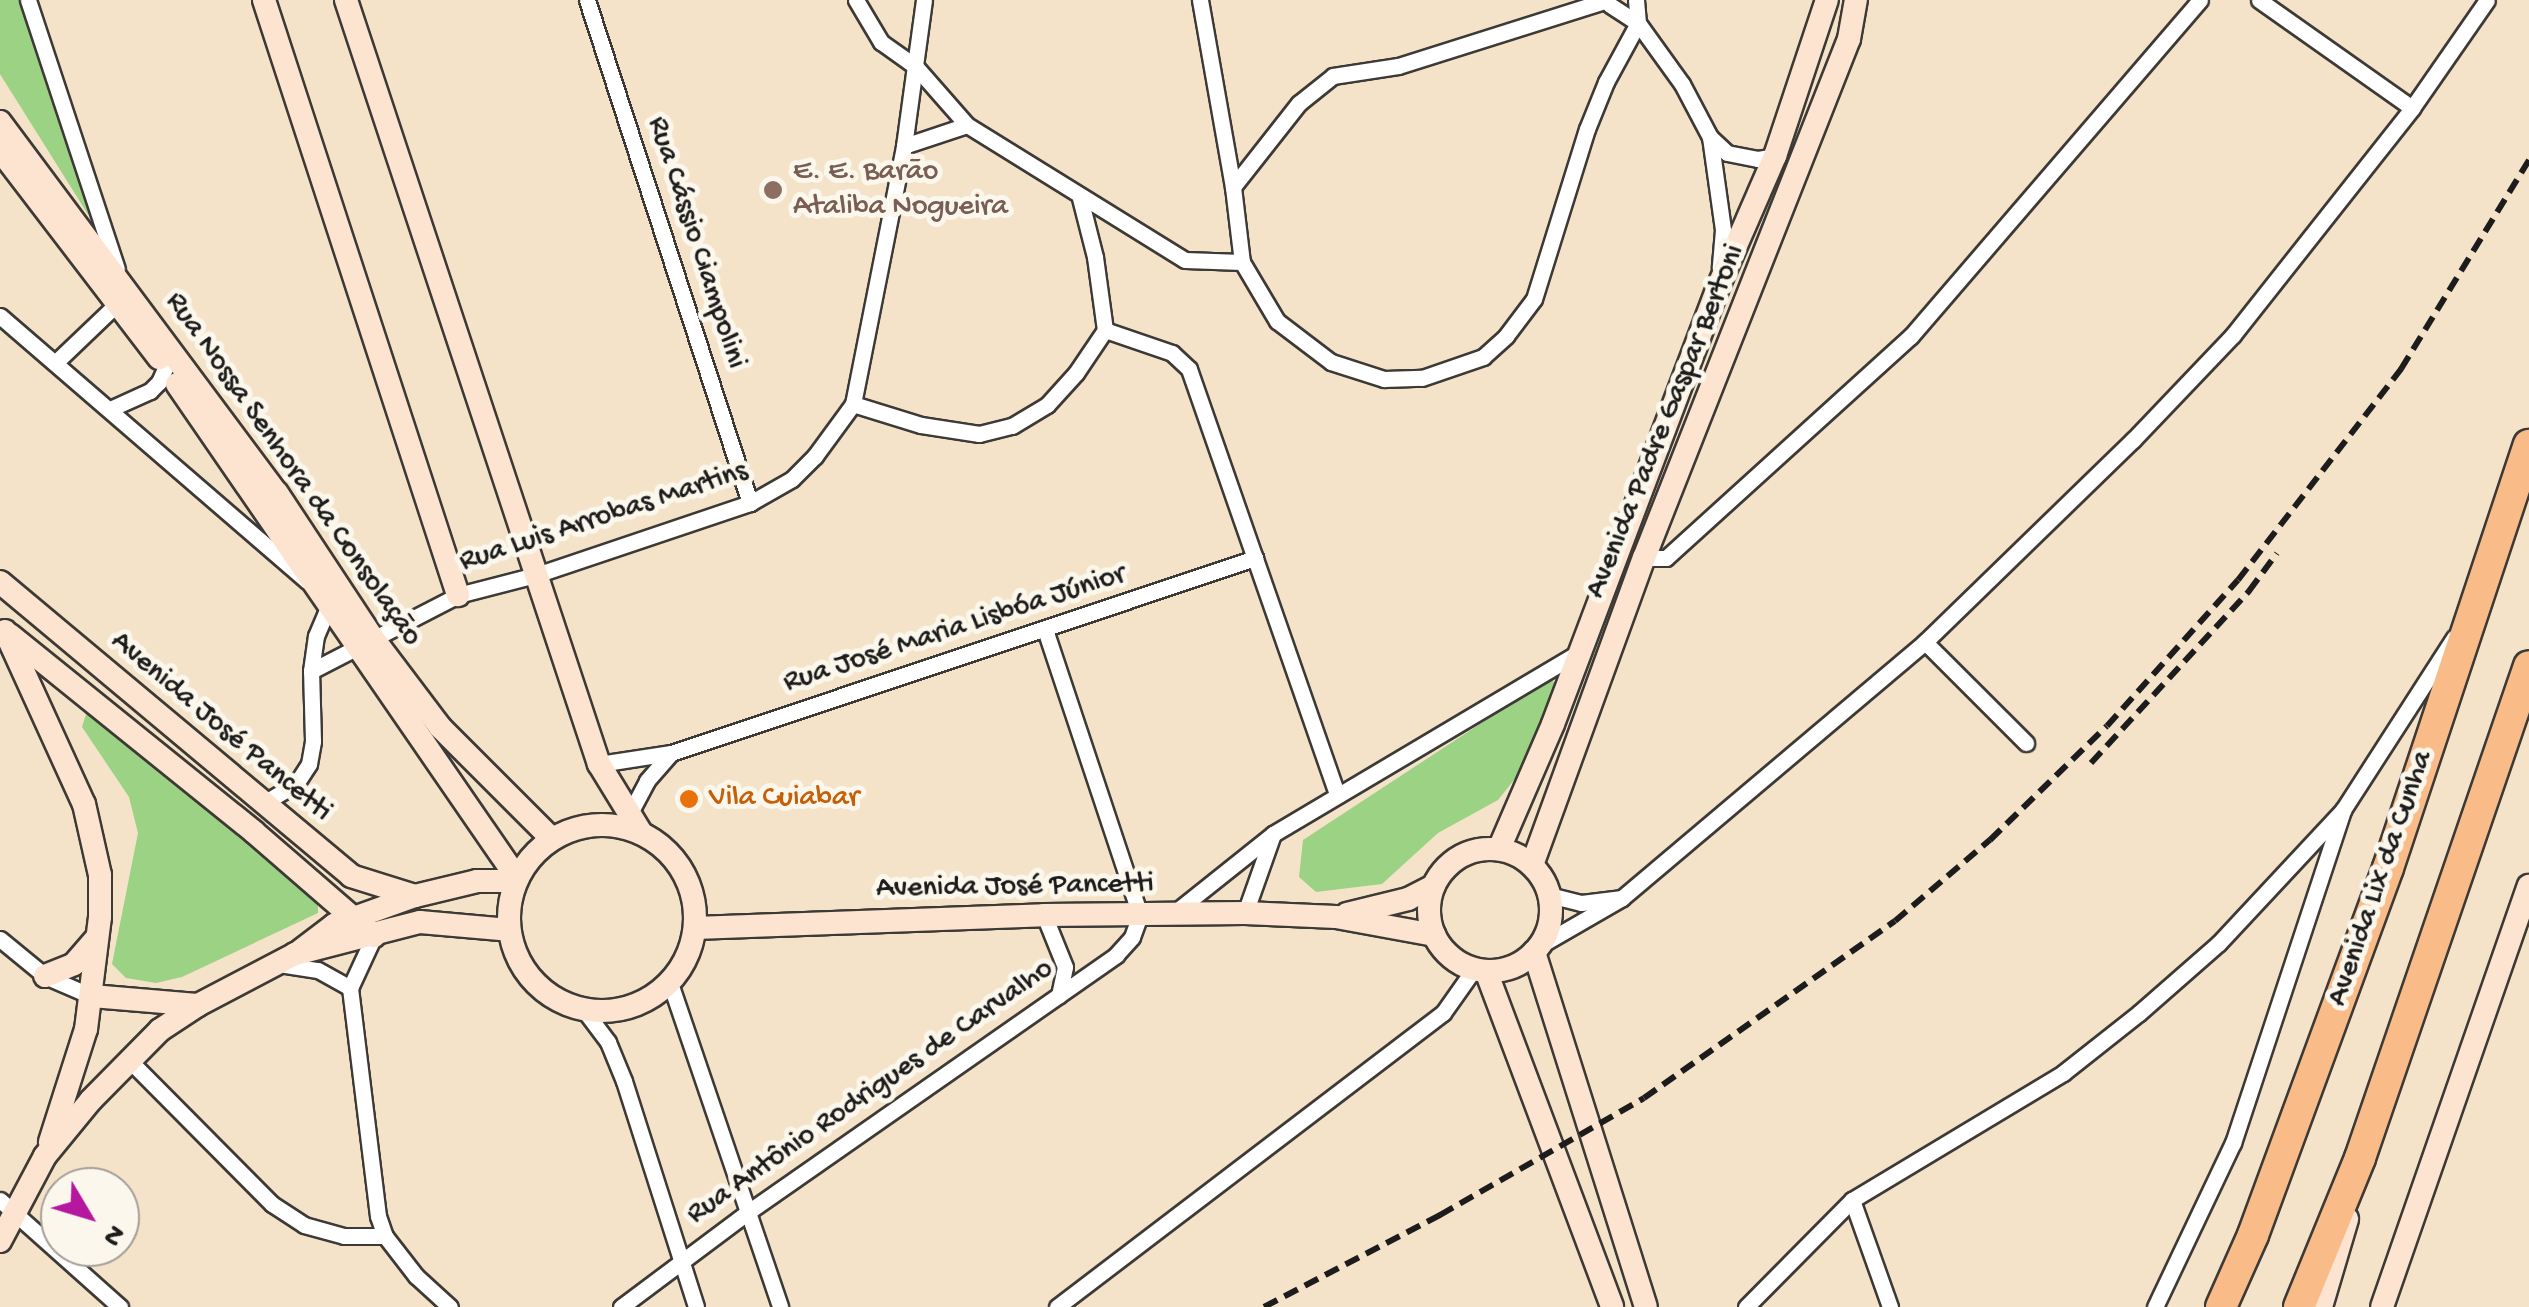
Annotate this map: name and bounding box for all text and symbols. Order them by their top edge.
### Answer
street label: Rua Cássio Ciampolini [637,113,753,373]
place label: E. E. Barão Ataliba Nogueira [793,155,1008,226]
marker: E. E. Barão Ataliba Nogueira [762,179,784,201]
street label: Avenida Padre Gaspar Bertoni [1579,240,1755,604]
street label: Rua Nossa Senhora da Consolação [156,286,428,654]
street label: Rua Luis Arrobas Martins [456,454,752,582]
street label: Rua José Maria Lisbóa Júnior [779,558,1131,702]
street label: Avenida José Pancetti [102,625,338,831]
street label: Avenida Lix da Cunha [2321,747,2443,1011]
place label: Vila Cuiabar [709,781,859,817]
marker: Vila Cuiabar [678,788,700,810]
street label: Avenida José Pancetti [876,868,1154,908]
street label: Rua Antônio Rodrigues de Carvalho [681,952,1061,1234]
north arrow [40,1167,140,1267]
text: N [94,1217,131,1252]

